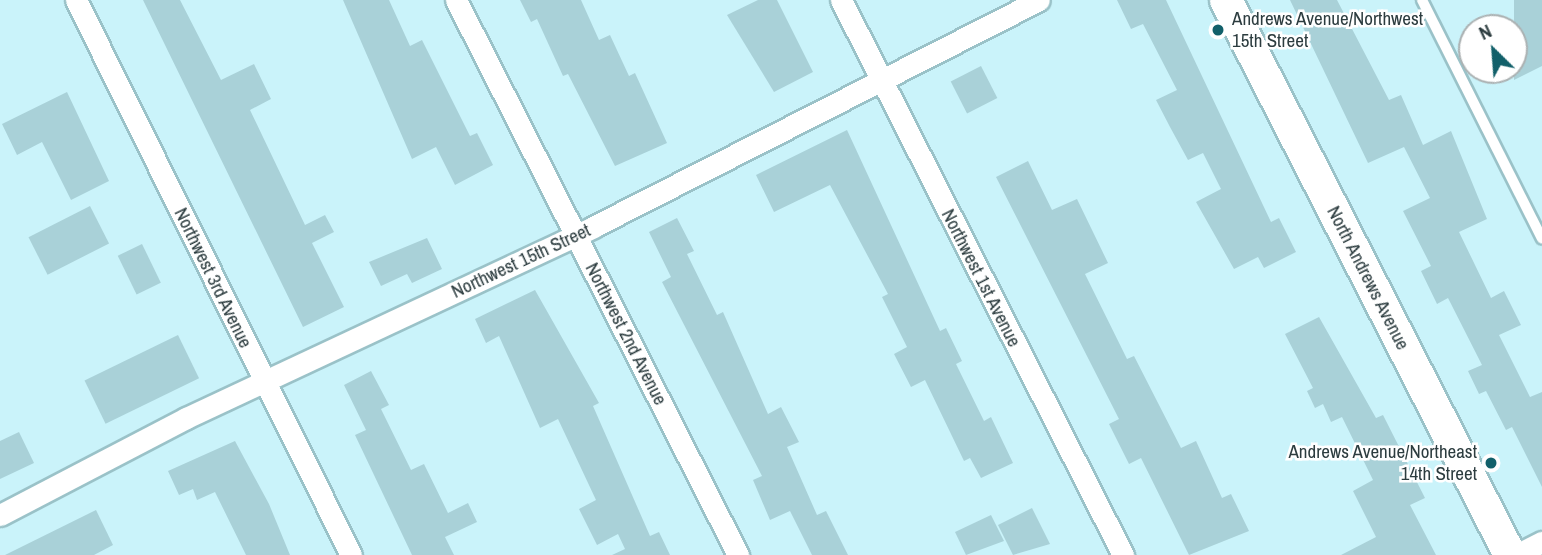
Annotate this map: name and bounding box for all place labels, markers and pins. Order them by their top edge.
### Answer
place label: Andrews Avenue/Northwest 15th Street [1232,8,1424,52]
marker: Andrews Avenue/Northwest 15th Street [1210,22,1226,38]
place label: Andrews Avenue/Northeast 14th Street [1288,441,1477,485]
marker: Andrews Avenue/Northeast 14th Street [1483,455,1499,471]

